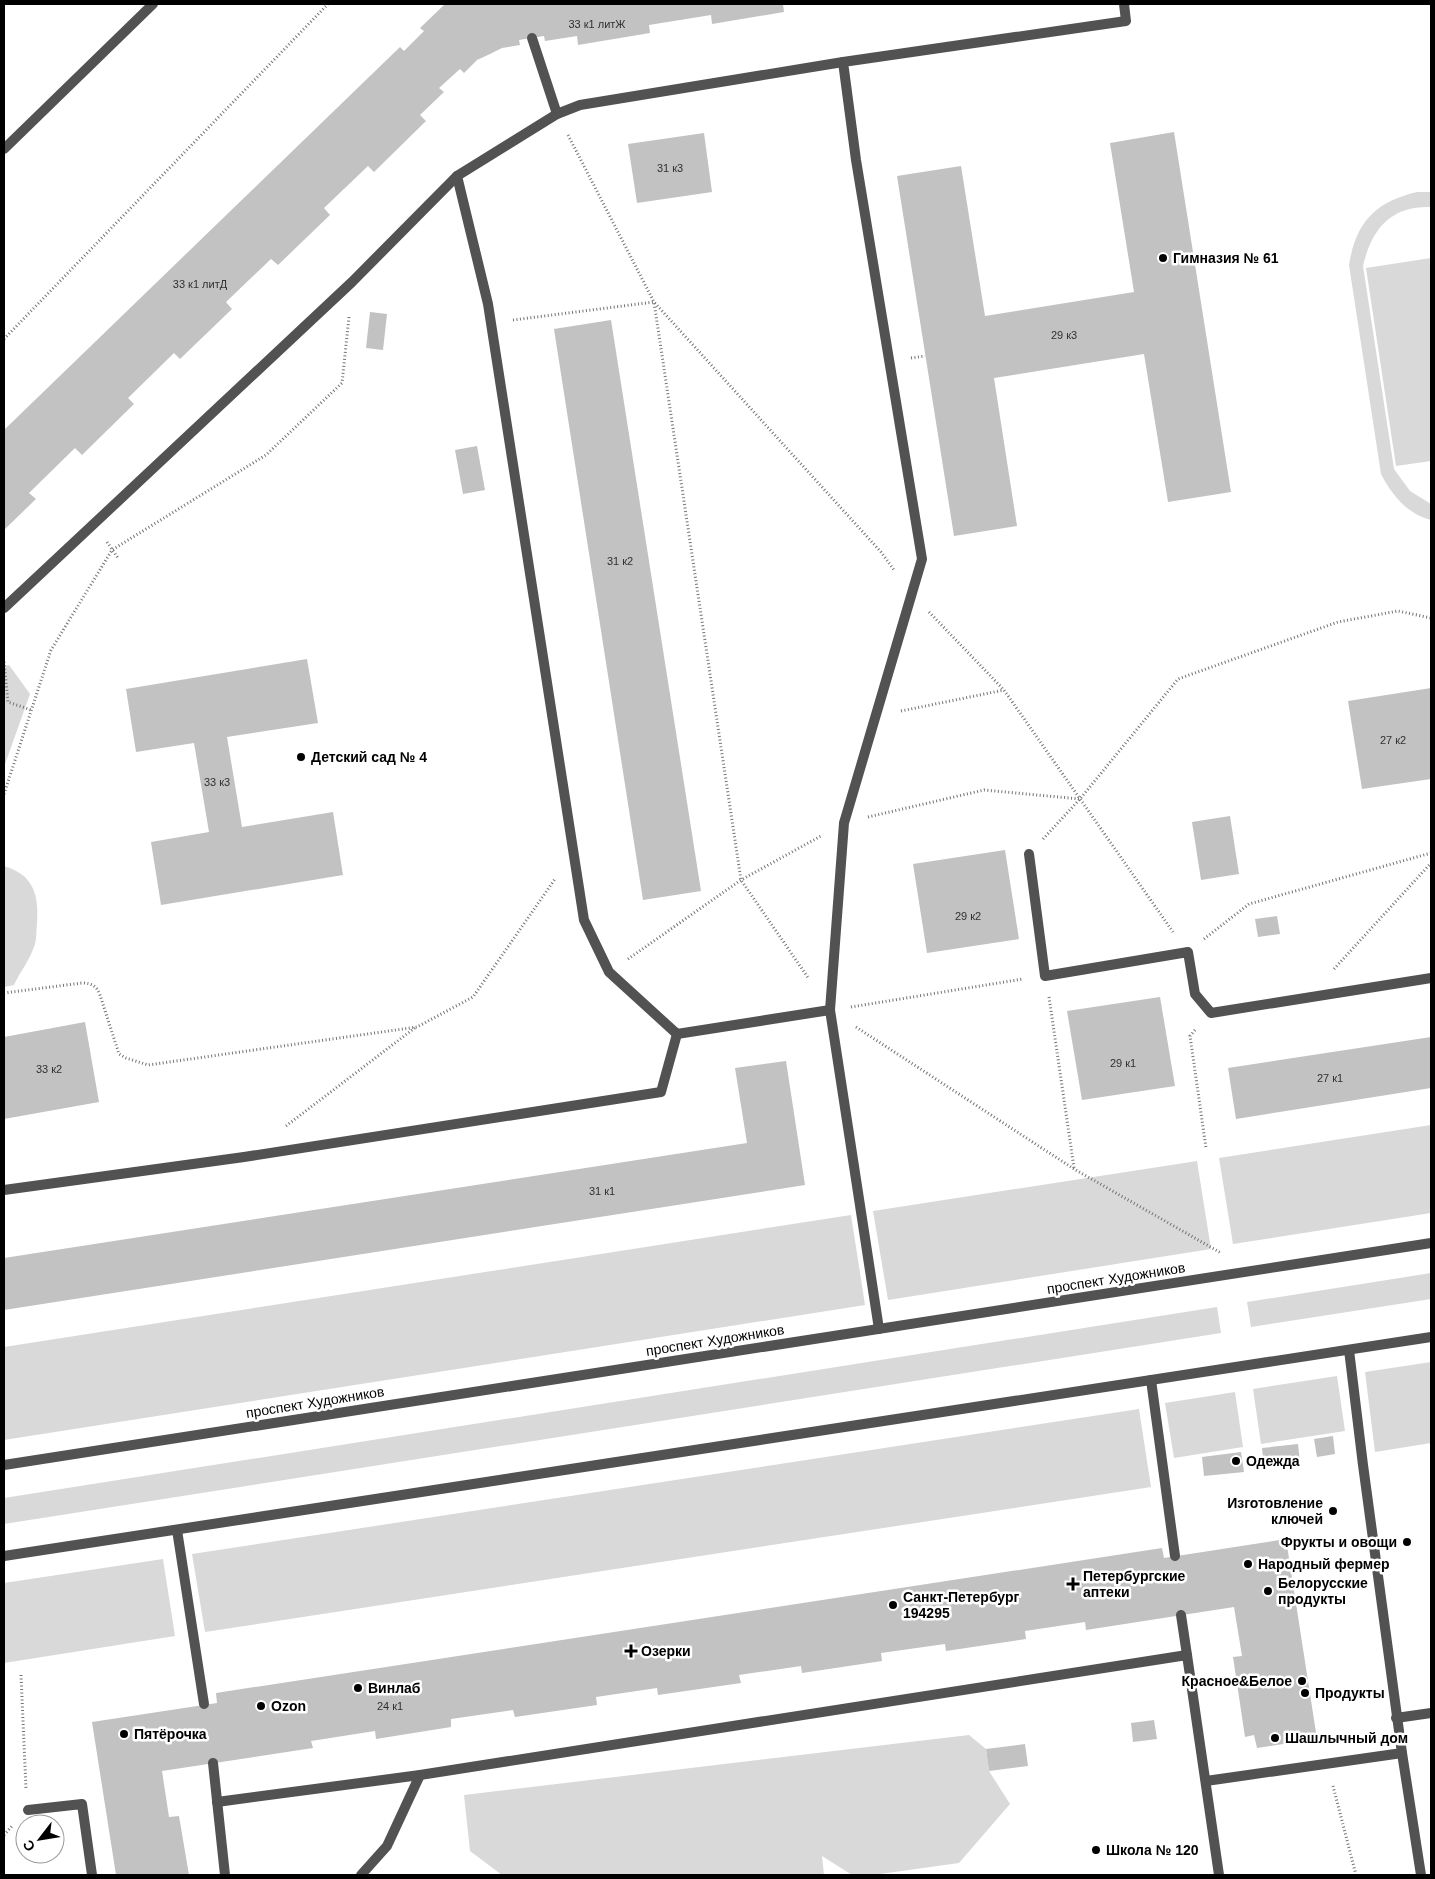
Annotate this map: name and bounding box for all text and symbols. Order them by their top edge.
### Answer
house number: 33 к1 литЖ [568,18,626,30]
house number: 31 к3 [657,162,683,174]
place label: Гимназия № 61 [1173,250,1279,266]
marker: Гимназия № 61 [1157,252,1169,264]
house number: 33 к1 литД [173,278,228,290]
house number: 29 к3 [1051,329,1077,341]
house number: 31 к2 [607,555,633,567]
house number: 27 к2 [1380,734,1406,746]
place label: Детский сад № 4 [311,749,427,765]
marker: Детский сад № 4 [295,751,307,763]
house number: 33 к3 [204,776,230,788]
house number: 29 к2 [955,910,981,922]
house number: 29 к1 [1110,1057,1136,1069]
house number: 33 к2 [36,1063,62,1075]
house number: 27 к1 [1317,1072,1343,1084]
house number: 31 к1 [589,1185,615,1197]
street label: проспект Художников [1046,1259,1186,1297]
street label: проспект Художников [645,1321,785,1359]
street label: проспект Художников [245,1383,385,1421]
place label: Одежда [1246,1453,1300,1469]
marker: Одежда [1230,1455,1242,1467]
place label: Изготовление ключей [1227,1495,1323,1527]
marker: Изготовление ключей [1327,1505,1339,1517]
place label: Фрукты и овощи [1281,1534,1397,1550]
marker: Фрукты и овощи [1401,1536,1413,1548]
place label: Народный фермер [1258,1556,1390,1572]
marker: Народный фермер [1242,1558,1254,1570]
place label: Петербургские аптеки [1083,1568,1186,1600]
place label: Белорусские продукты [1278,1575,1368,1607]
marker: Петербургские аптеки [1067,1578,1079,1590]
marker: Белорусские продукты [1262,1585,1274,1597]
place label: Санкт-Петербург 194295 [903,1589,1020,1621]
marker: Санкт-Петербург 194295 [887,1599,899,1611]
place label: Озерки [641,1643,691,1659]
marker: Озерки [625,1645,637,1657]
place label: Красное&Белое [1182,1673,1292,1689]
marker: Красное&Белое [1296,1675,1308,1687]
place label: Винлаб [368,1680,421,1696]
marker: Винлаб [352,1682,364,1694]
place label: Продукты [1315,1685,1385,1701]
marker: Продукты [1299,1687,1311,1699]
place label: Ozon [271,1698,306,1714]
marker: Ozon [255,1700,267,1712]
house number: 24 к1 [377,1700,403,1712]
place label: Пятёрочка [134,1726,207,1742]
marker: Пятёрочка [118,1728,130,1740]
place label: Шашлычный дом [1285,1730,1408,1746]
marker: Шашлычный дом [1269,1732,1281,1744]
north arrow [15,1814,65,1864]
text: С [19,1837,38,1854]
place label: Школа № 120 [1106,1842,1199,1858]
marker: Школа № 120 [1090,1844,1102,1856]

